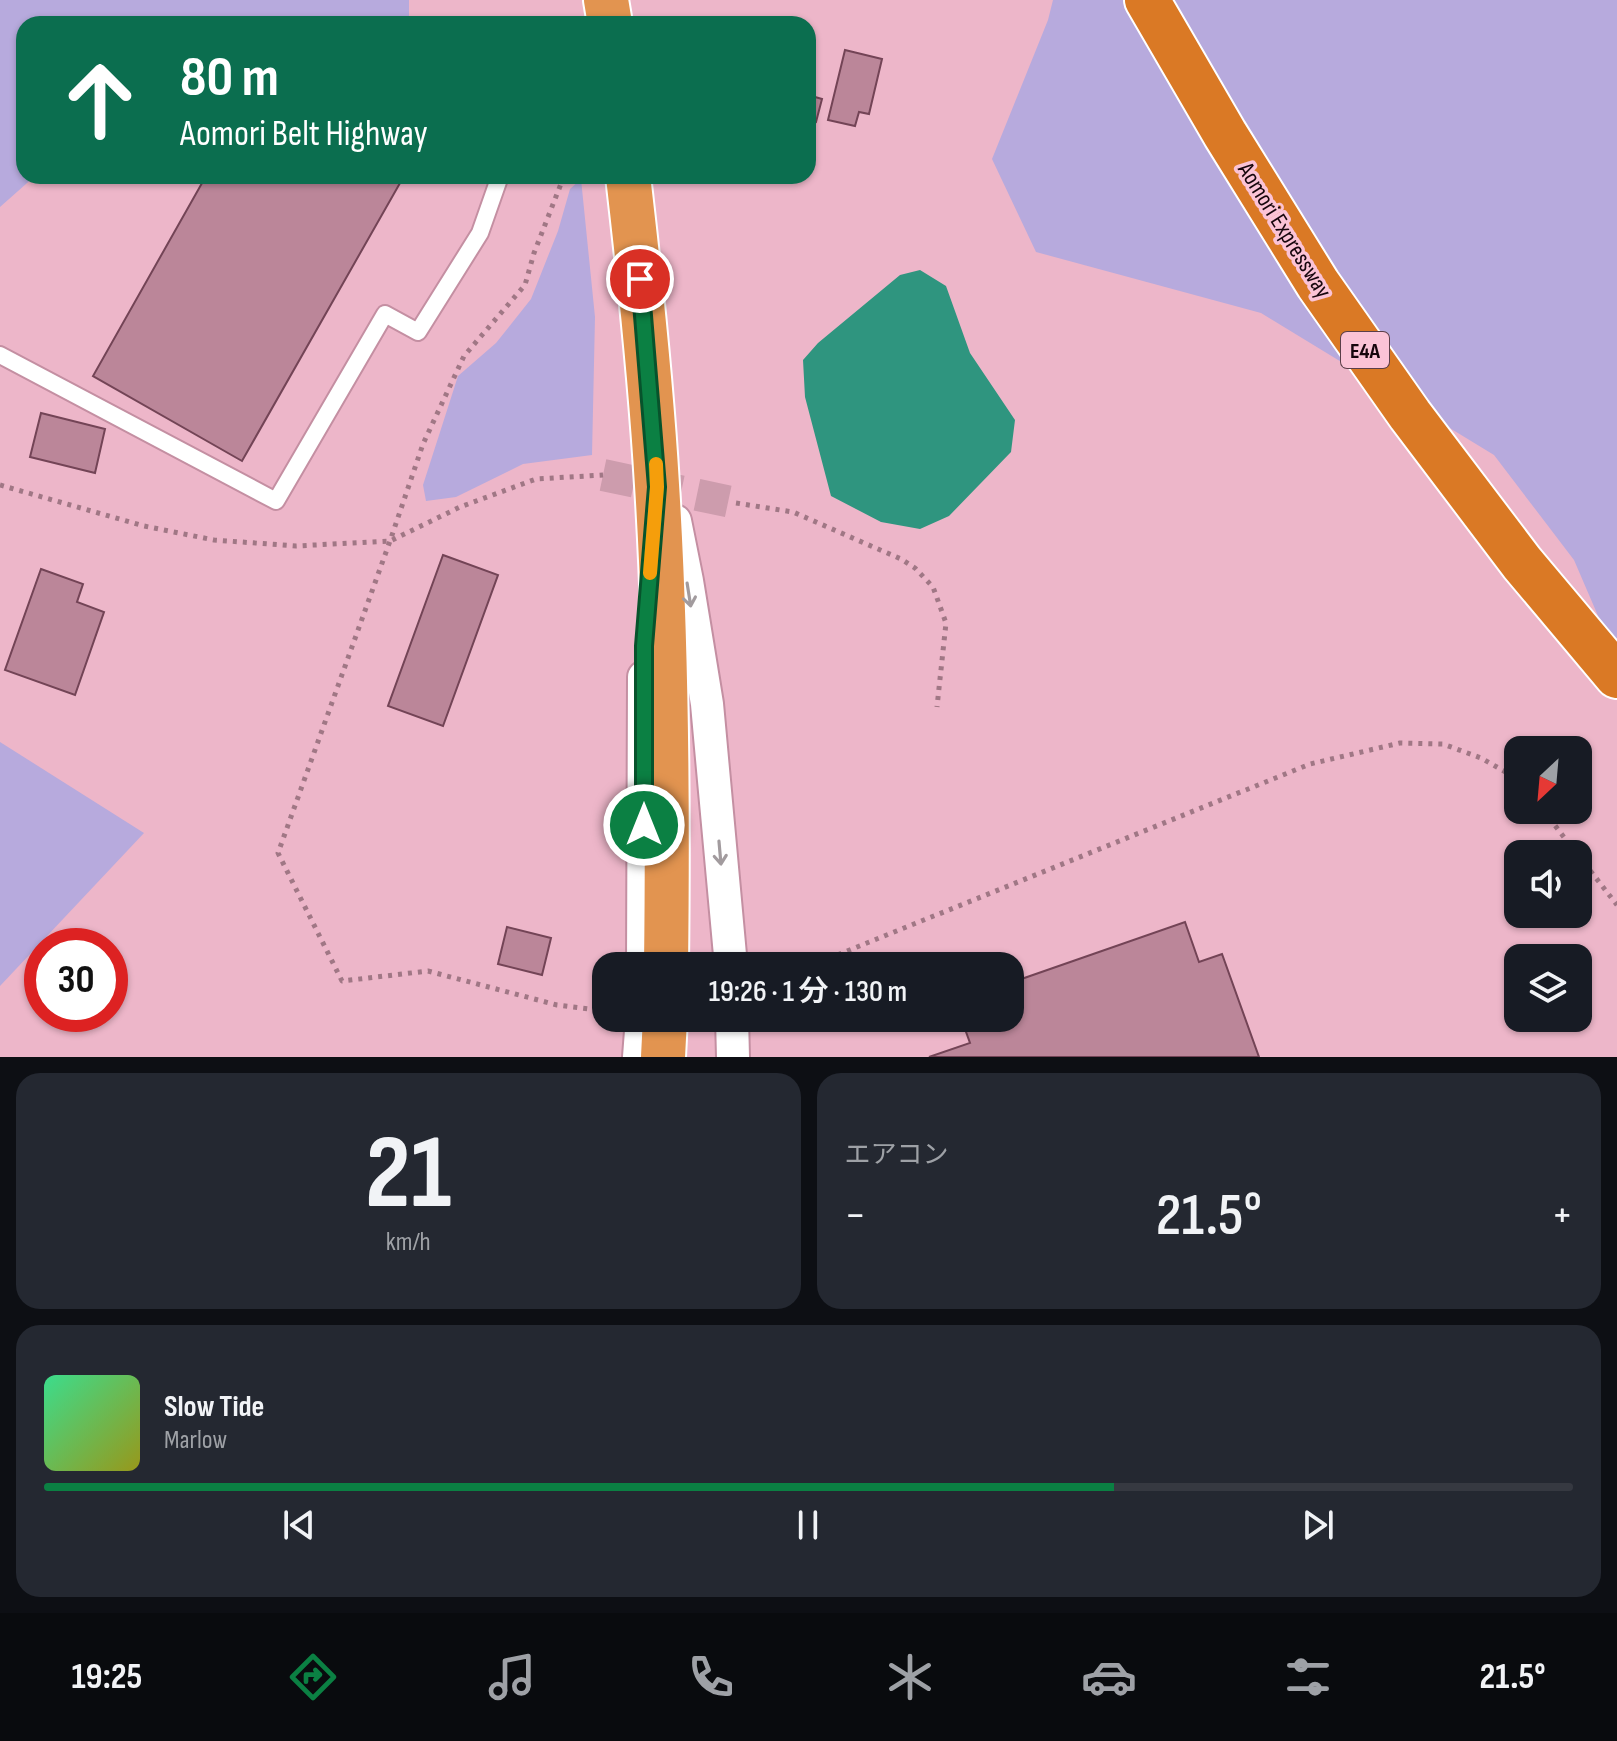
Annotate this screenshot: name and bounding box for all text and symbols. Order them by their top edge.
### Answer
text: 80 m [180,45,279,112]
icon: ahead [48,48,152,152]
text: Aomori Belt Highway [180,113,428,156]
street label: Aomori Expressway [1231,156,1338,303]
pin [606,245,674,313]
icon: arrive [618,257,662,301]
road number: E4A [1341,332,1389,368]
one-way arrow [682,582,697,607]
north arrow [1504,736,1592,824]
map controls [1504,736,1592,1032]
position arrow [602,783,686,867]
one-way arrow [713,839,728,866]
button: sound [1504,840,1592,928]
speed limit sign: 30 [24,928,128,1032]
button: layers [1504,944,1592,1032]
text: 19:26 · 1 分 · 130 m [709,974,907,1010]
text: 21 [365,1112,451,1237]
text: エアコン [845,1140,949,1171]
text: 21.5° [1156,1180,1262,1252]
text: − [845,1189,866,1242]
text: + [1551,1189,1573,1242]
text: km/h [386,1227,431,1258]
text: Slow Tide [164,1389,264,1425]
text: Marlow [164,1425,227,1456]
icon: previous [277,1503,321,1547]
icon: pause [786,1503,830,1547]
icon: next [1296,1503,1340,1547]
icon: directions [285,1649,341,1705]
icon: music [484,1649,540,1705]
icon: phone [683,1649,739,1705]
icon: climate [882,1649,938,1705]
icon: car [1081,1649,1137,1705]
icon: filters [1280,1649,1336,1705]
text: 19:25 [72,1656,142,1699]
text: 21.5° [1479,1656,1545,1699]

